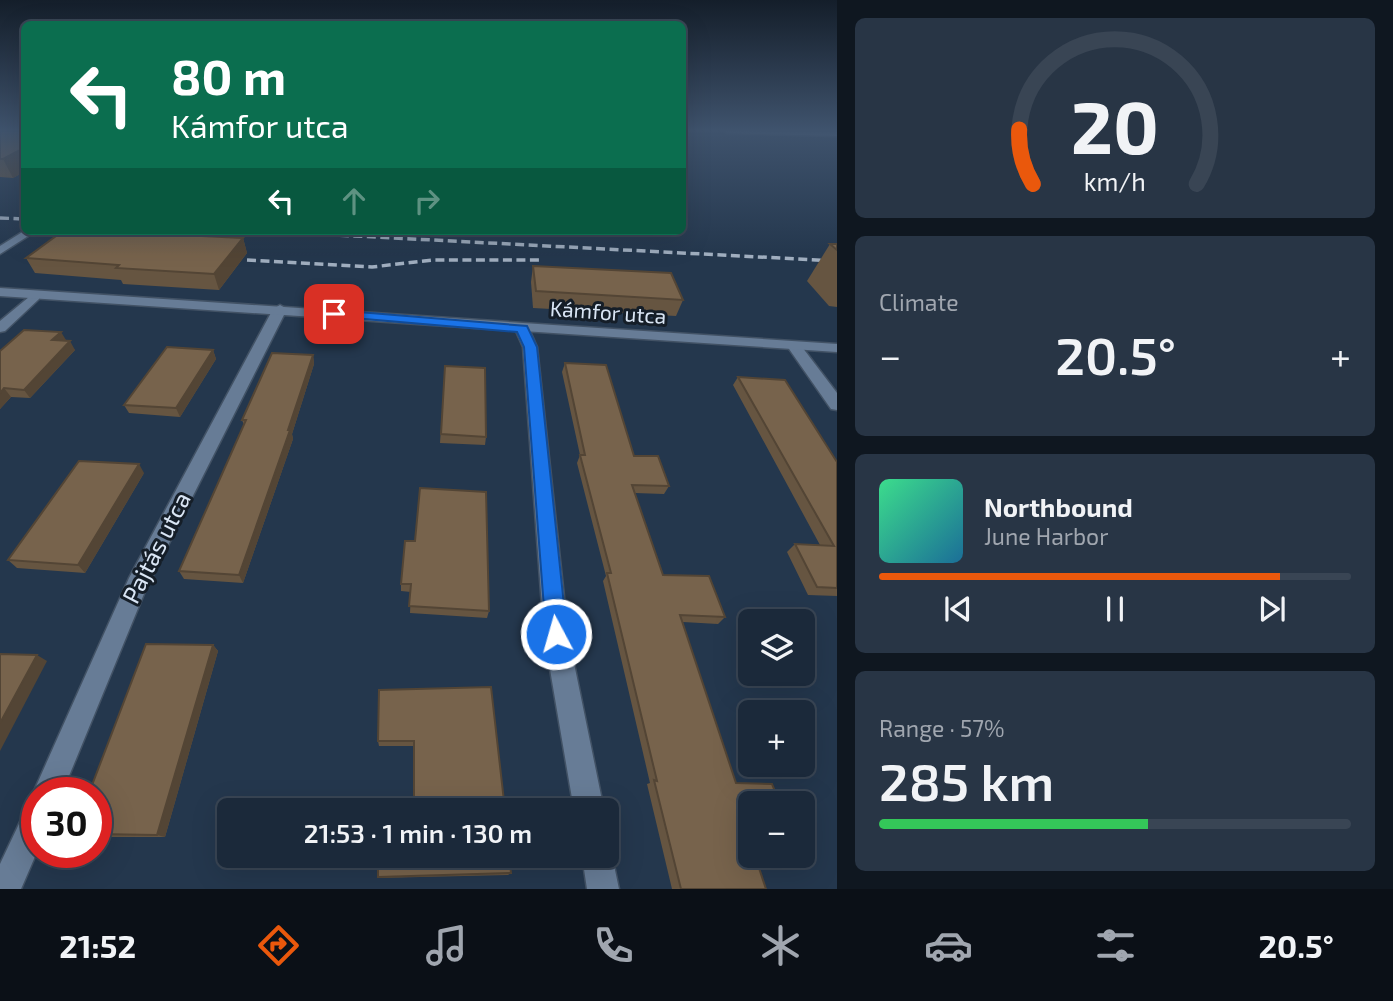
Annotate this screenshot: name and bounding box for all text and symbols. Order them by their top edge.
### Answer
text: 80 m [171,46,286,105]
icon: left [56,49,147,140]
text: 20 [1071,81,1159,169]
text: Kámfor utca [171,106,349,144]
text: km/h [1084,166,1146,196]
icon: left [262,182,300,220]
icon: ahead [335,182,373,220]
icon: right [408,182,446,220]
pin [304,284,364,344]
text: Climate [879,288,959,316]
icon: arrive [315,295,353,333]
street label: Kámfor utca [549,295,667,328]
text: 20.5° [1055,323,1176,385]
text: − [879,332,901,378]
text: + [1330,332,1351,378]
street label: Pajtás utca [115,487,196,608]
text: Northbound [984,491,1133,522]
text: June Harbor [984,522,1108,550]
icon: previous [939,590,977,628]
icon: pause [1096,590,1134,628]
icon: next [1253,590,1291,628]
position arrow [519,597,593,671]
map controls [738,609,815,868]
button: layers [738,609,815,686]
button: + [738,700,815,777]
text: Range · 57% [879,714,1005,742]
text: 285 km [879,749,1054,811]
speed limit sign: 30 [21,777,112,868]
button: − [738,791,815,868]
text: 21:53 · 1 min · 130 m [304,817,532,848]
icon: directions [254,921,303,970]
icon: music [422,921,471,970]
icon: phone [589,921,638,970]
icon: climate [756,921,805,970]
icon: car [924,921,973,970]
icon: filters [1091,921,1140,970]
text: 21:52 [59,926,136,964]
text: 20.5° [1258,926,1334,964]

